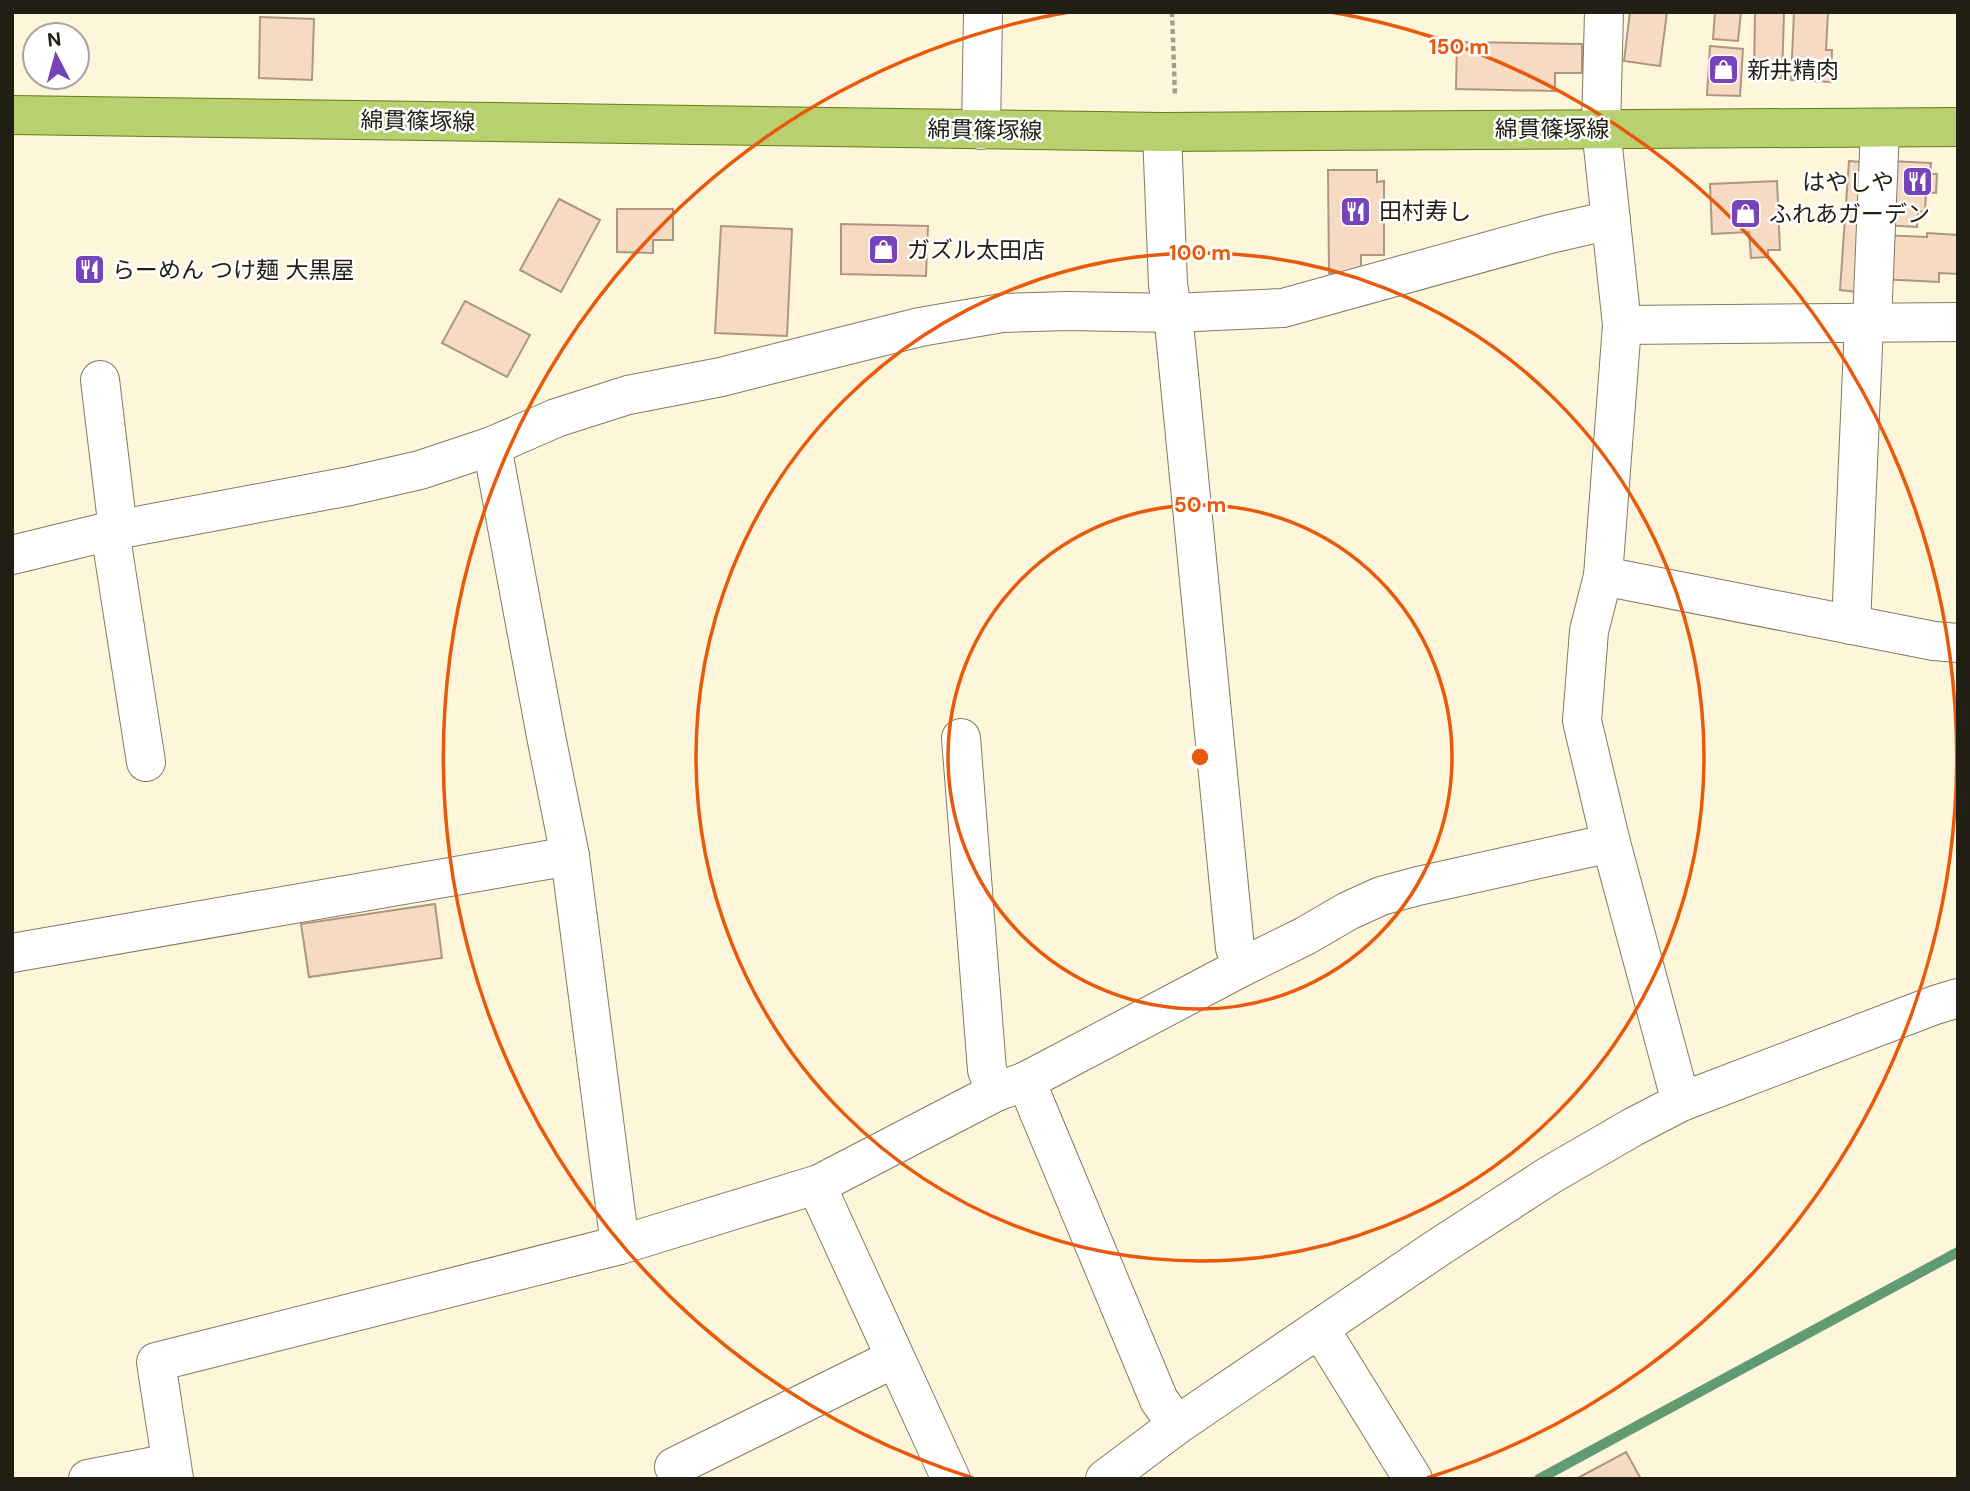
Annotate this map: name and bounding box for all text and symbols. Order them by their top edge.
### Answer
north arrow [21,21,91,91]
text: N [46,26,62,53]
text: 150 m [1429,33,1489,61]
shop icon: 新井精肉 [1707,53,1741,87]
place label: 新井精肉 [1747,55,1839,85]
street label: 綿貫篠塚線 [360,105,476,137]
street label: 綿貫篠塚線 [927,114,1043,146]
street label: 綿貫篠塚線 [1495,114,1610,144]
restaurant icon: はやしや [1900,165,1934,199]
place label: はやしや [1802,167,1894,197]
restaurant icon: 田村寿し [1339,194,1373,228]
place label: 田村寿し [1379,196,1471,226]
shop icon: ふれあガーデン [1729,197,1763,231]
place label: ふれあガーデン [1769,199,1930,229]
shop icon: ガズル太田店 [867,233,901,267]
place label: ガズル太田店 [907,235,1045,265]
text: 100 m [1169,239,1231,267]
restaurant icon: らーめん つけ麺 大黒屋 [72,253,106,287]
place label: らーめん つけ麺 大黒屋 [112,255,354,285]
text: 50 m [1174,491,1226,519]
centre of rings [1188,745,1212,769]

